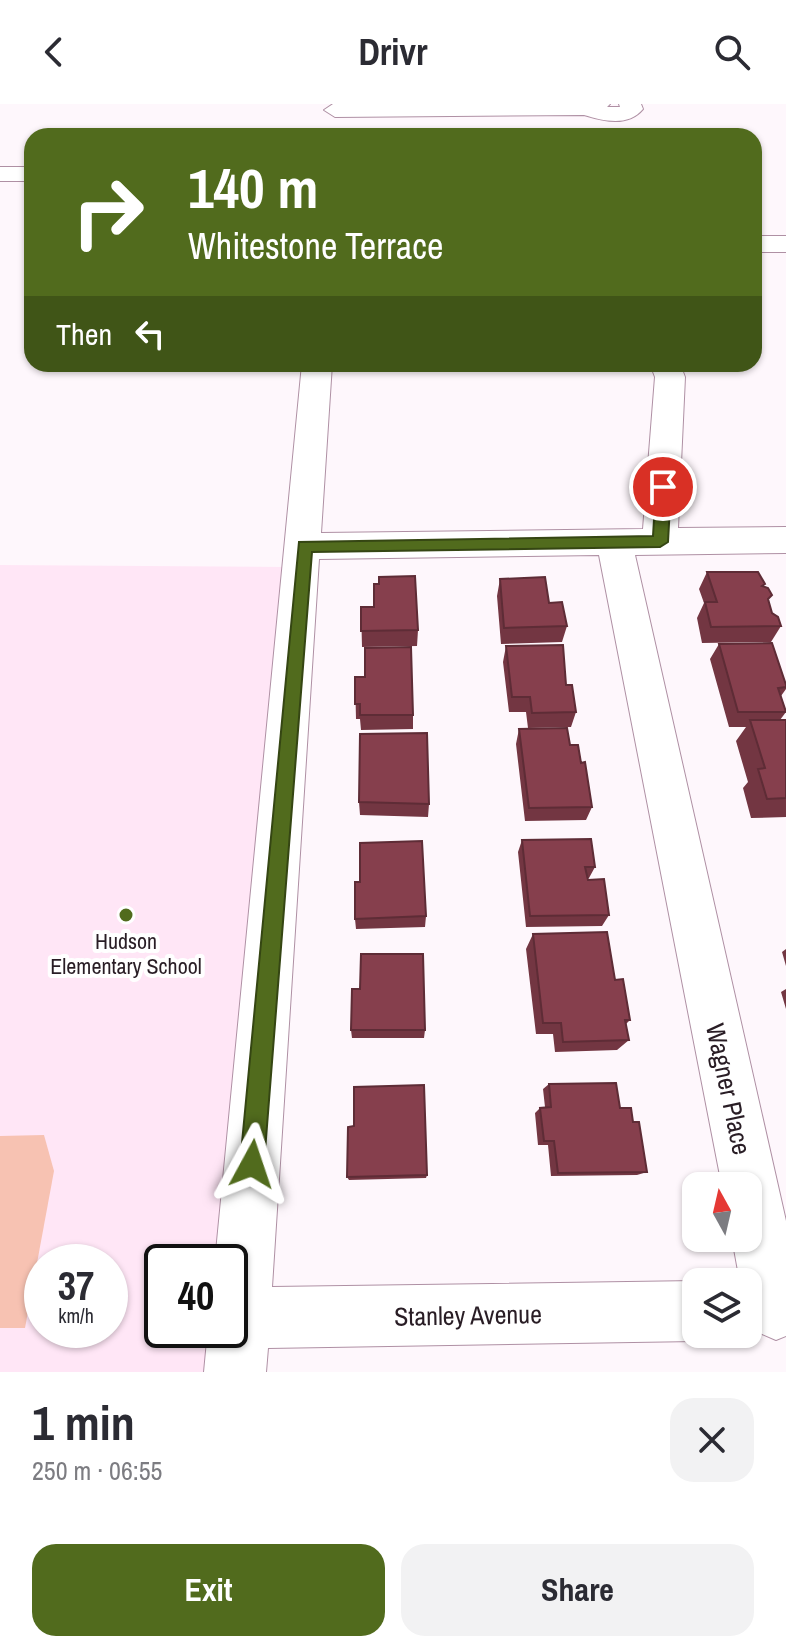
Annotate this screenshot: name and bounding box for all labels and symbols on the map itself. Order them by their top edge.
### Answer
pin [629,453,697,521]
marker: Hudson Elementary School [117,906,135,924]
place label: Hudson Elementary School [50,926,202,981]
street label: Wagner Place [698,1020,760,1158]
position arrow [210,1122,294,1206]
north arrow [682,1172,762,1252]
speed limit sign: 40 [144,1244,248,1348]
street label: Stanley Avenue [394,1296,542,1334]

